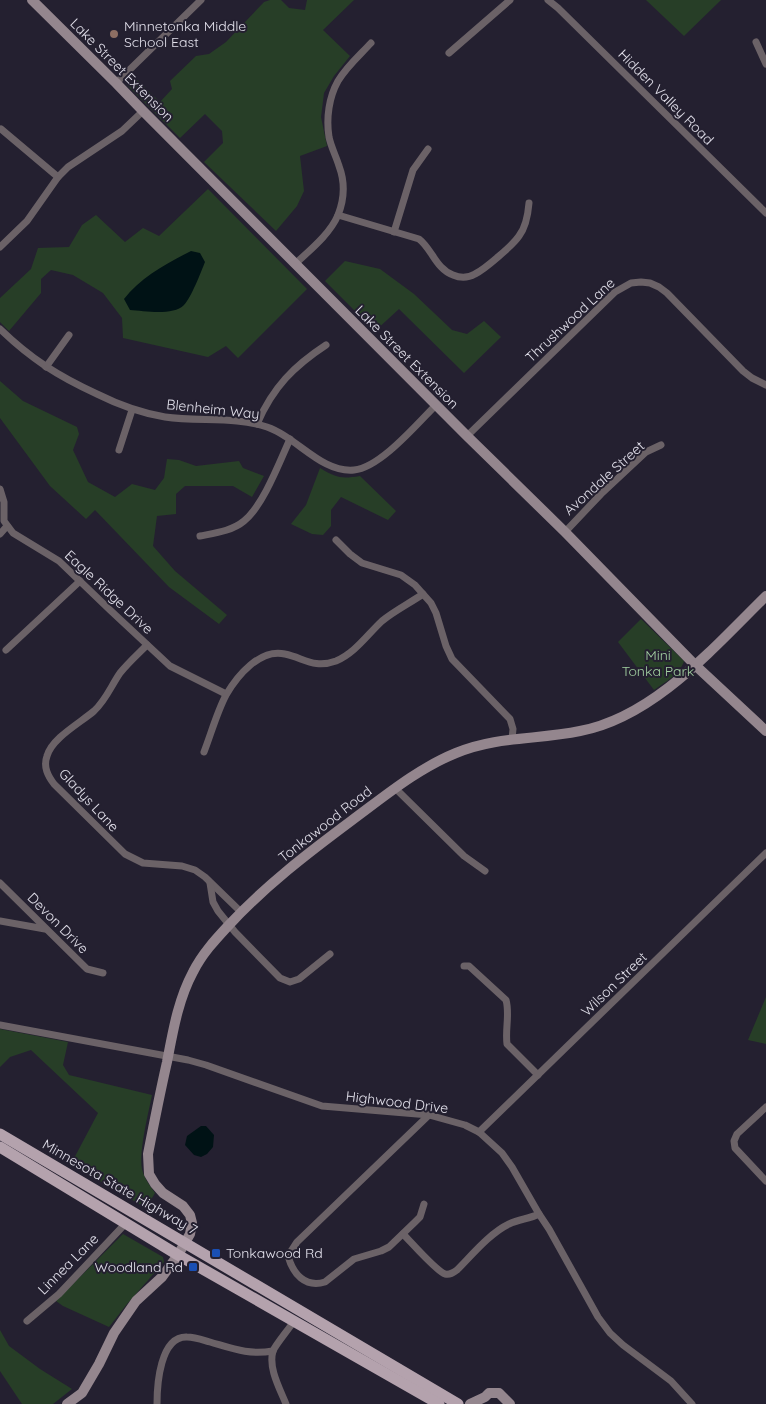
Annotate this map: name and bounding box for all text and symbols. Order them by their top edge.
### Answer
street label: Lake Street Extension [66,14,178,126]
place label: Minnetonka Middle School East [124,17,246,51]
marker: Minnetonka Middle School East [108,28,120,40]
street label: Hidden Valley Road [614,45,718,149]
street label: Thrushwood Lane [521,274,619,366]
street label: Lake Street Extension [351,301,463,413]
street label: Blenheim Way [166,395,260,423]
street label: Avondale Street [560,437,648,519]
street label: Eagle Ridge Drive [61,546,157,638]
park label: Mini Tonka Park [622,646,694,680]
street label: Gladys Lane [55,765,123,835]
street label: Tonkawood Road [275,782,375,866]
street label: Devon Drive [24,889,93,958]
street label: Wilson Street [577,948,651,1020]
street label: Highwood Drive [345,1087,449,1117]
street label: Minnesota State Highway 7 [39,1135,201,1239]
street label: Linnea Lane [34,1230,102,1298]
place label: Tonkawood Rd [226,1244,323,1262]
marker: Tonkawood Rd [210,1247,222,1259]
place label: Woodland Rd [94,1258,183,1276]
marker: Woodland Rd [187,1261,199,1273]

